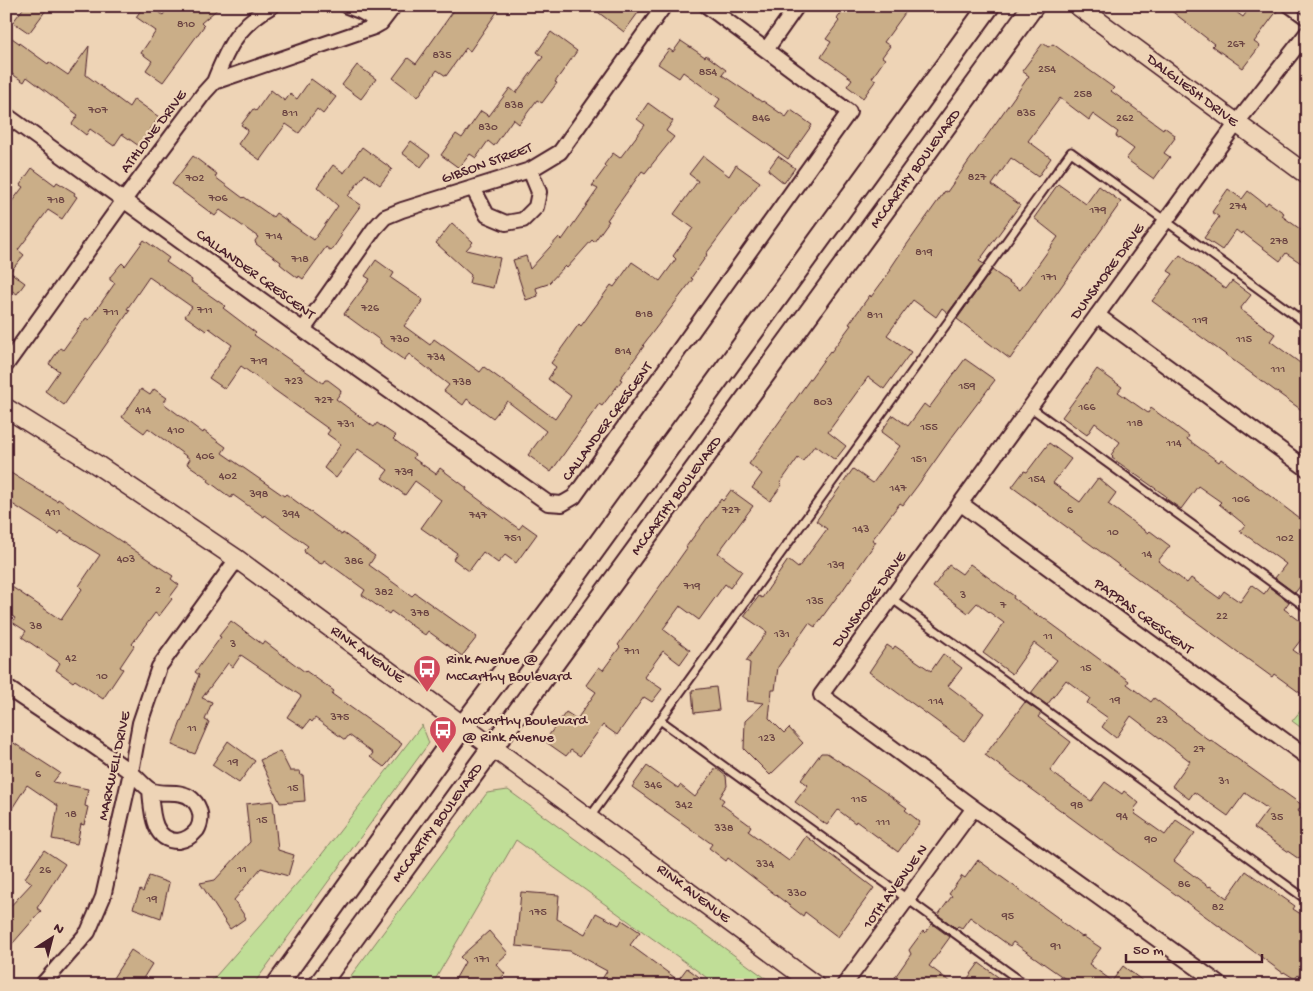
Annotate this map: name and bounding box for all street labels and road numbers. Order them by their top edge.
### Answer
street label: DALGLIESH DRIVE [1142,50,1242,132]
street label: ATHLONE DRIVE [117,86,191,177]
street label: MCCARTHY BOULEVARD [867,106,966,232]
street label: GIBSON STREET [439,139,536,189]
street label: DUNSMORE DRIVE [1067,220,1149,324]
street label: CALLANDER CRESCENT [192,226,319,325]
street label: CALLANDER CRESCENT [559,358,658,485]
street label: MCCARTHY BOULEVARD [628,433,727,559]
street label: DUNSMORE DRIVE [829,548,911,652]
street label: PAPPAS CRESCENT [1089,574,1197,660]
street label: RINK AVENUE [326,622,408,688]
street label: MARKWELL DRIVE [95,709,135,822]
street label: MCCARTHY BOULEVARD [389,760,488,886]
street label: 10TH AVENUE N [859,841,933,934]
street label: RINK AVENUE [653,861,734,928]

